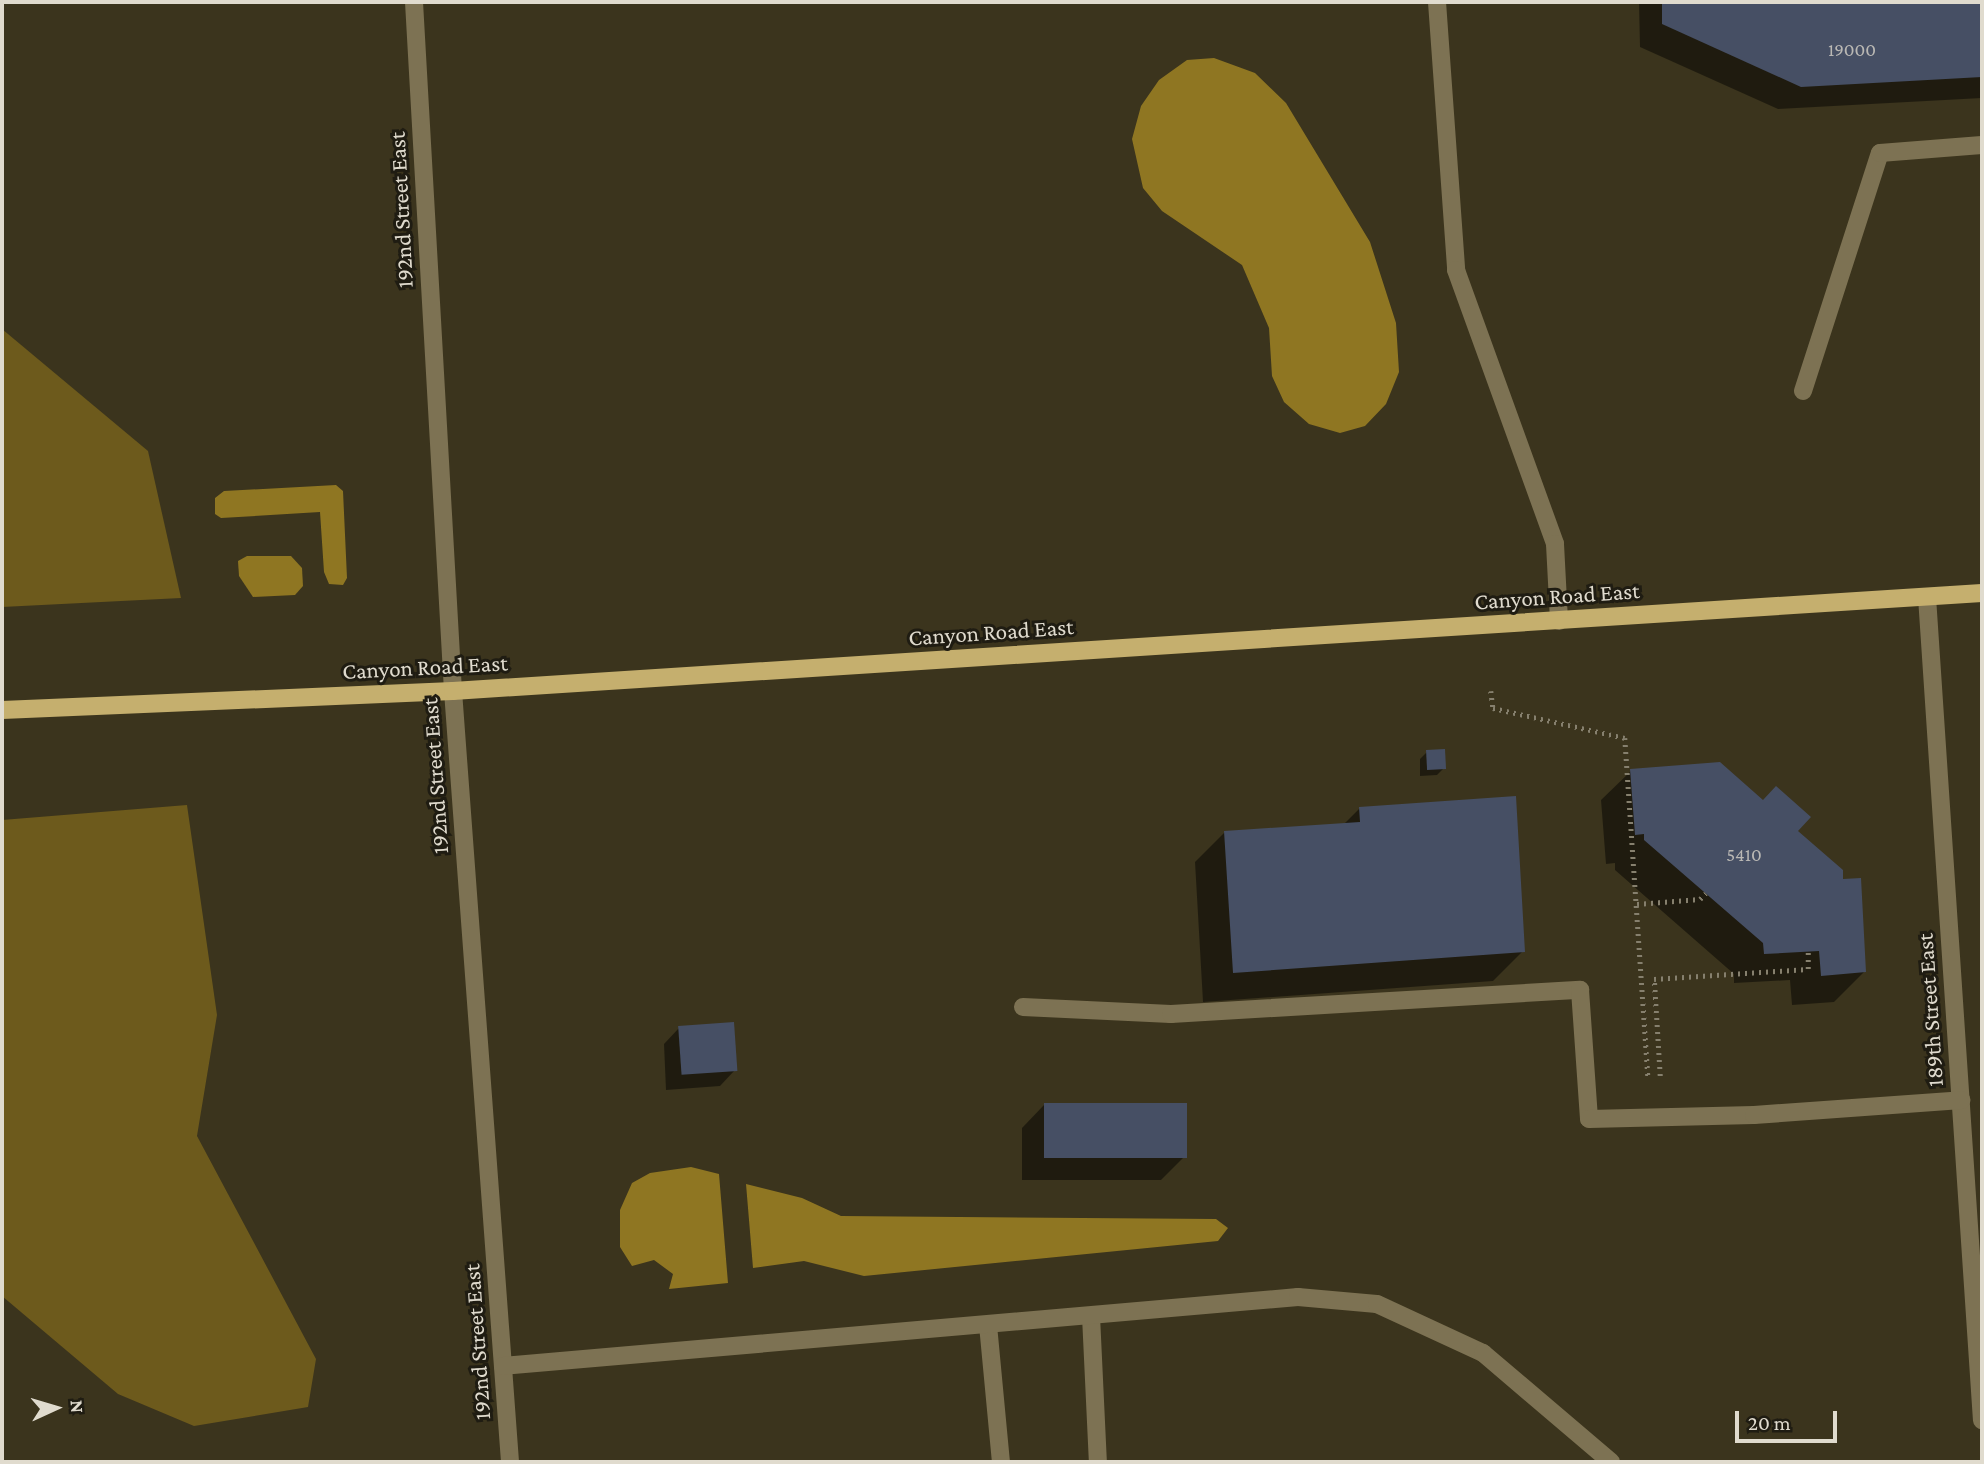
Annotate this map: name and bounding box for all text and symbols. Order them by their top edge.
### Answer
house number: 19000 [1828,39,1876,61]
street label: 192nd Street East [383,131,419,289]
street label: Canyon Road East [1473,576,1641,616]
street label: Canyon Road East [907,612,1075,652]
street label: Canyon Road East [342,649,508,685]
street label: 192nd Street East [416,697,454,855]
house number: 5410 [1726,844,1762,866]
street label: 189th Street East [1911,932,1949,1088]
street label: 192nd Street East [458,1263,496,1421]
north arrow [21,1373,91,1443]
scale bar [1739,1398,1840,1442]
text: N [67,1399,88,1414]
text: 20 m [1748,1411,1791,1435]

